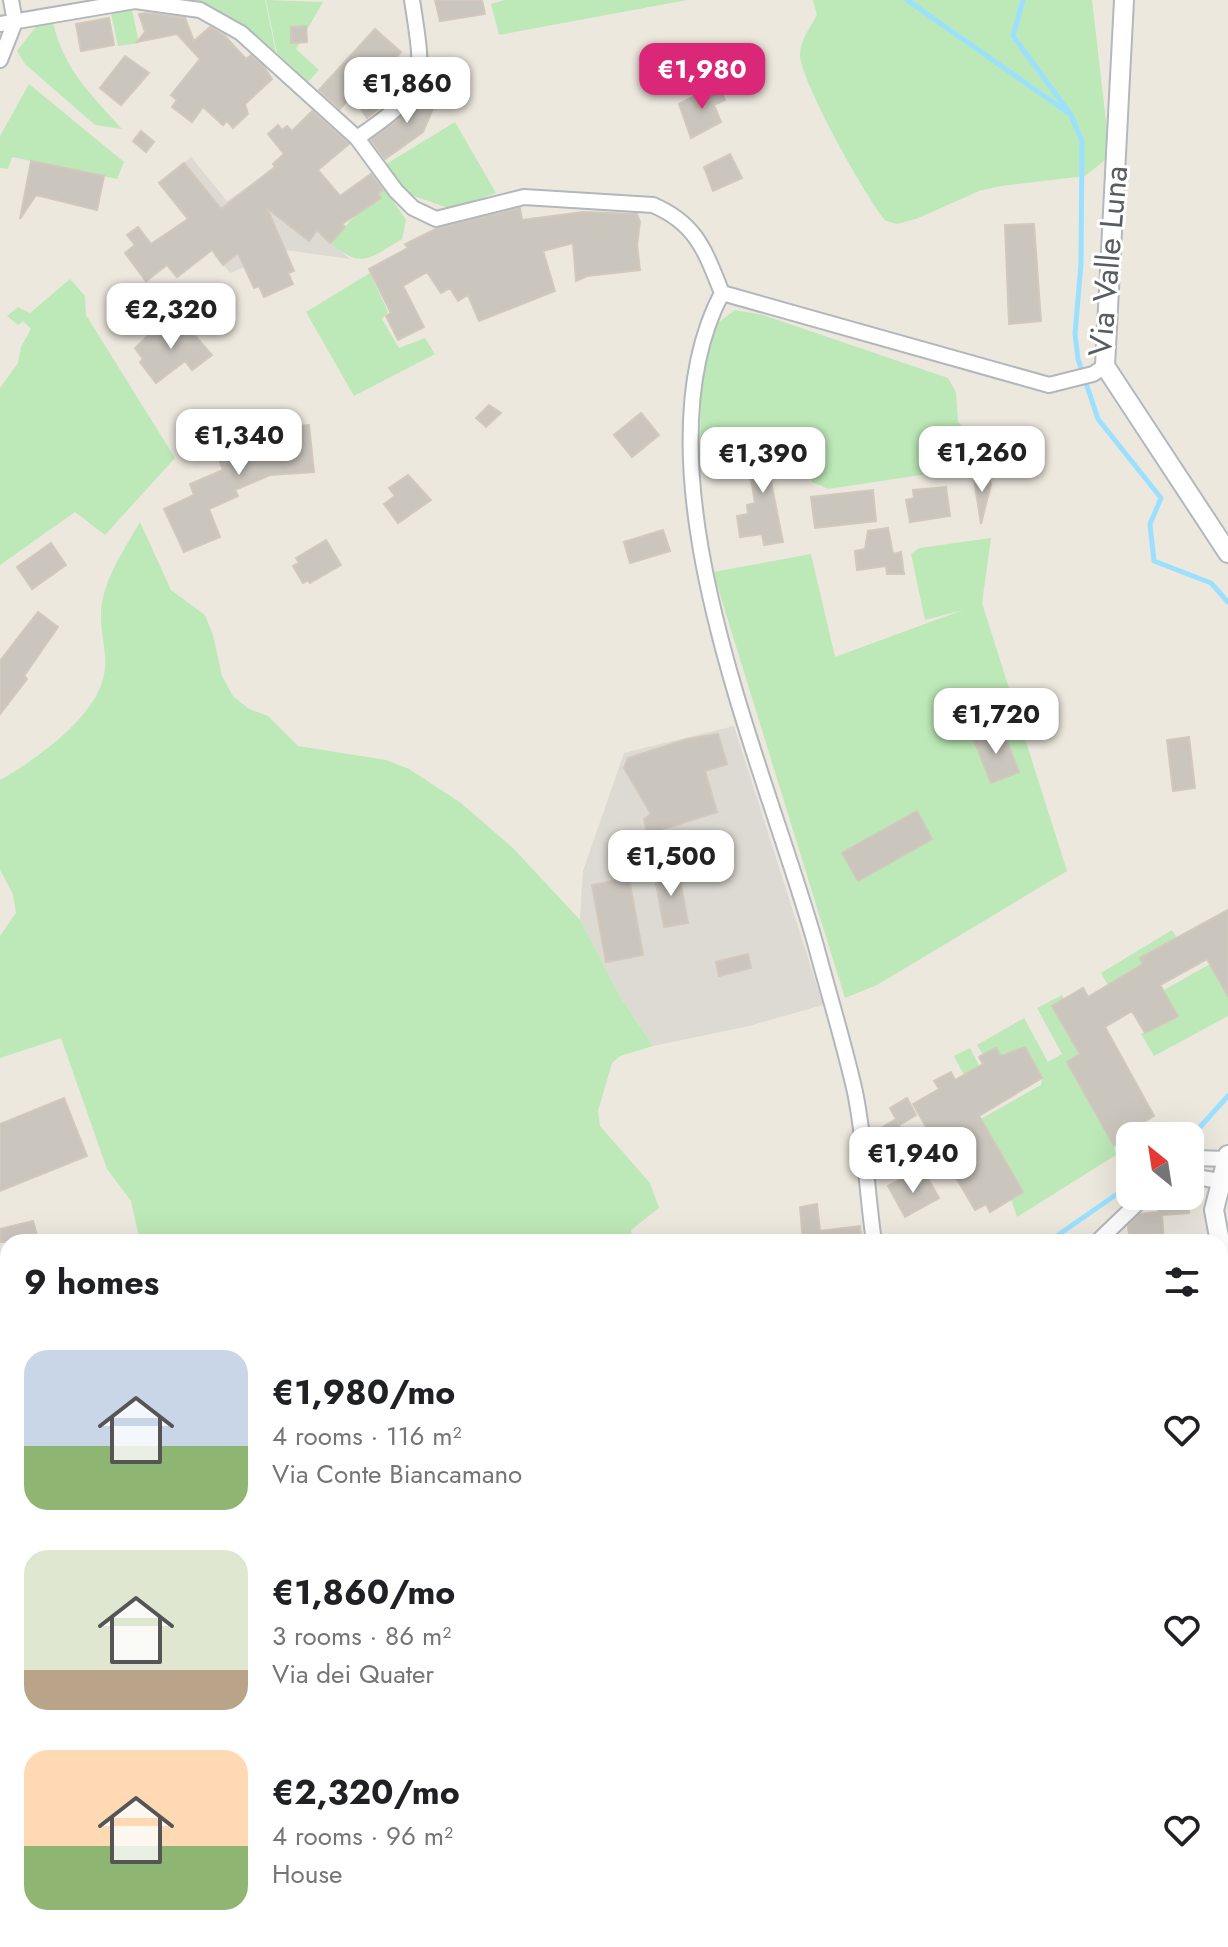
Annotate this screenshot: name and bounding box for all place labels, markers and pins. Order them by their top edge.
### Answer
pin: €1,980 [637,43,767,111]
pin: €1,860 [342,57,472,125]
pin: €2,320 [106,283,236,351]
pin: €1,340 [174,409,304,477]
pin: €1,260 [917,426,1047,494]
pin: €1,390 [698,427,828,495]
pin: €1,720 [931,688,1061,756]
pin: €1,500 [606,830,736,898]
pin: €1,940 [848,1127,978,1195]

